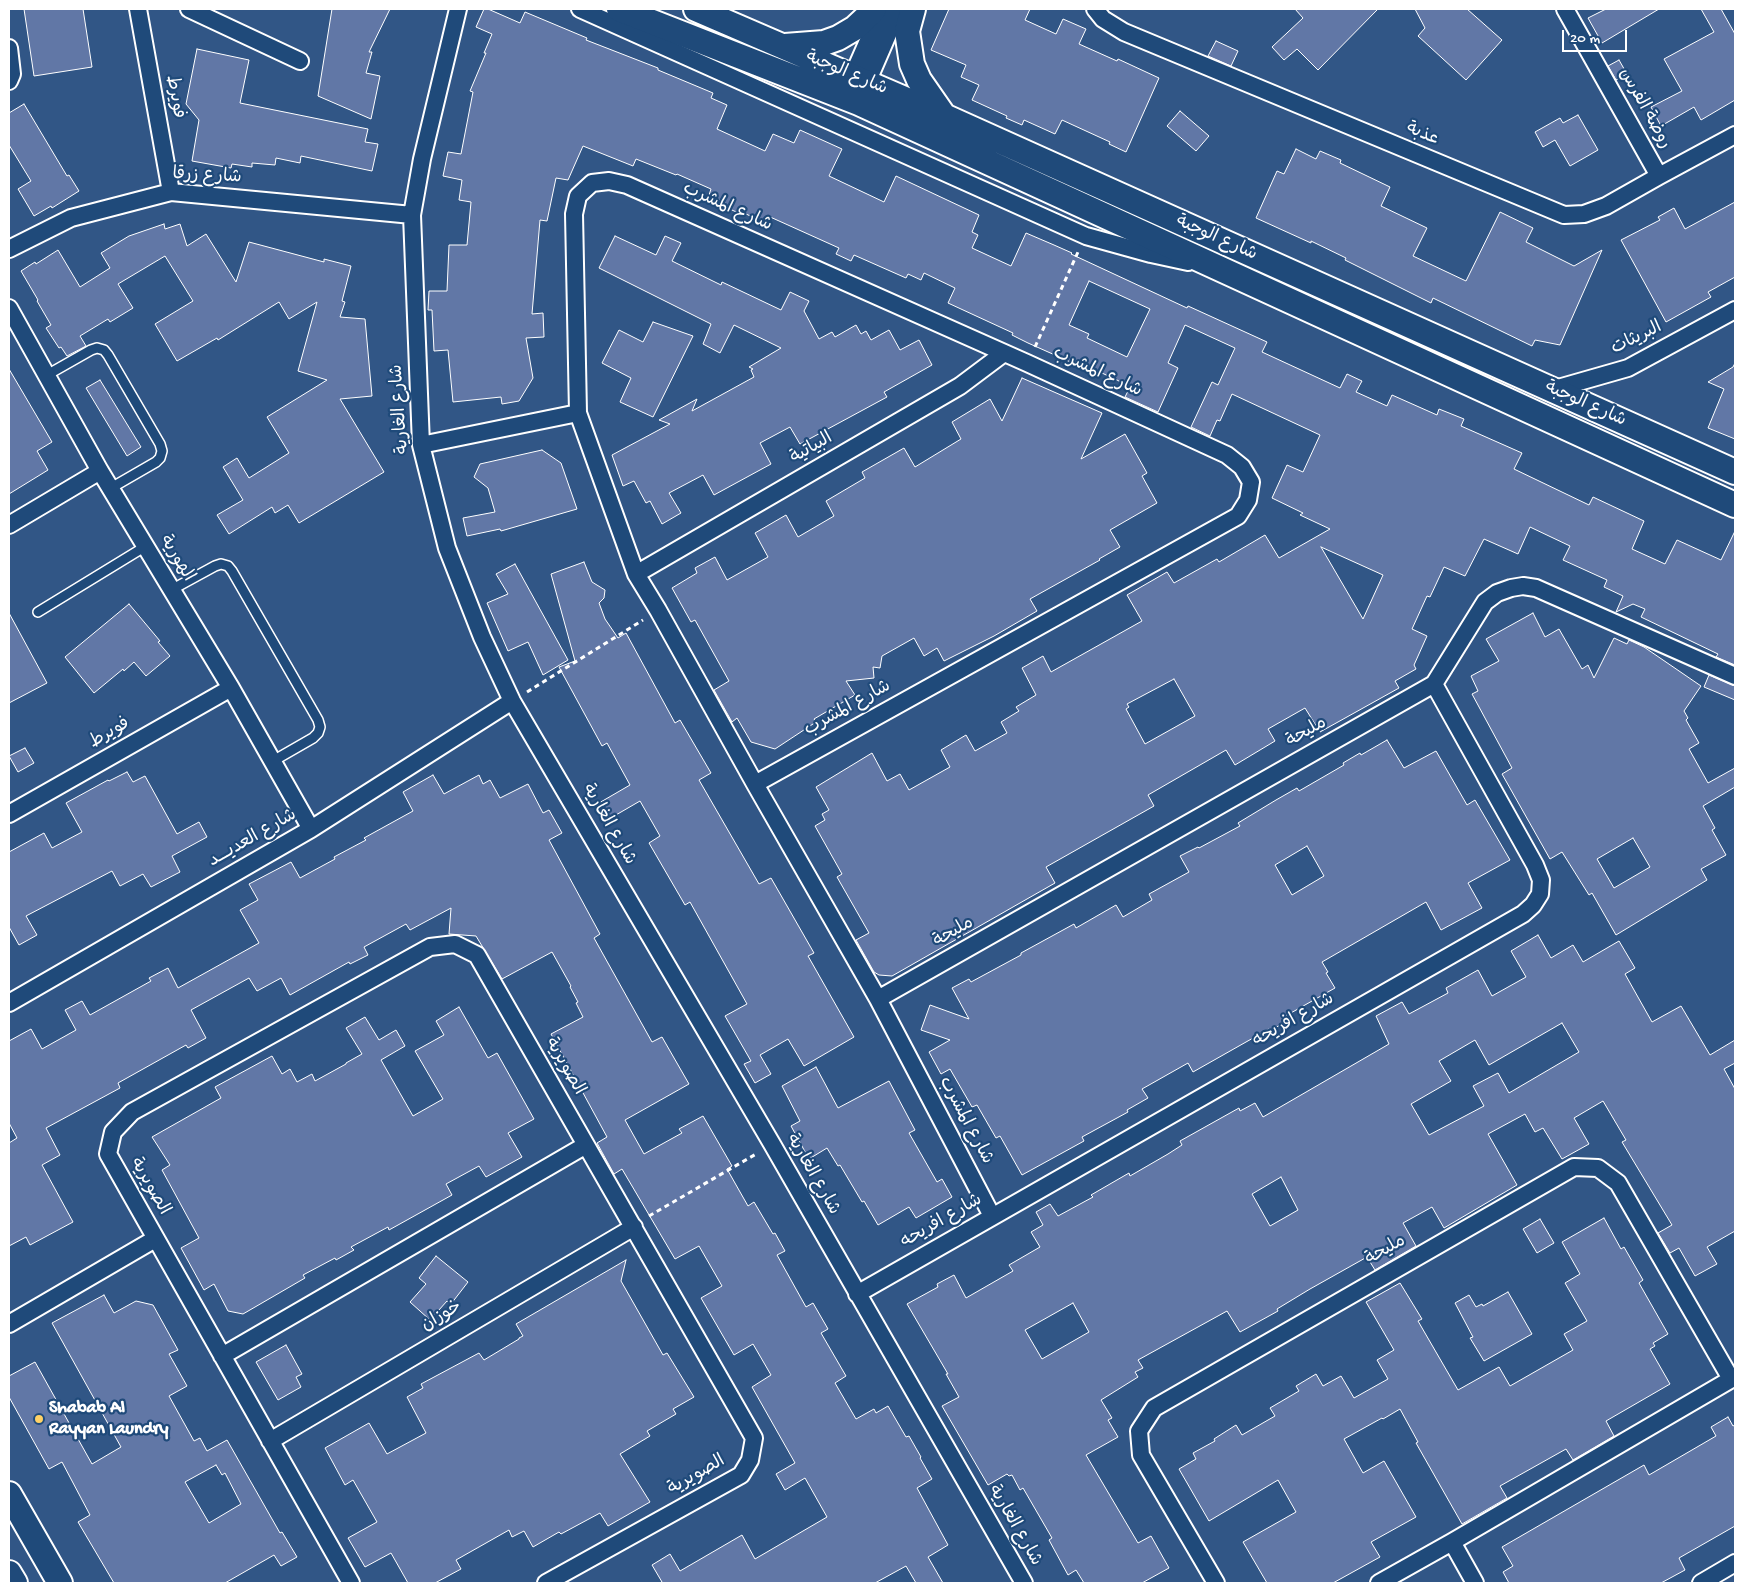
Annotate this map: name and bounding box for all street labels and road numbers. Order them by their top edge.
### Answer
street label: شارع الوجبة [802,47,890,101]
street label: روضة الفرس [1613,65,1675,153]
street label: فويرط [160,74,188,120]
street label: عذبة [1402,118,1442,152]
street label: شارع زرقا [172,164,242,190]
street label: شارع المشرب [679,179,775,237]
street label: شارع الوجبة [1172,211,1260,267]
street label: البريثات [1608,317,1666,361]
street label: شارع المشرب [1049,343,1145,403]
street label: شارع الغارية [387,363,415,455]
street label: شارع الوجبة [1541,377,1629,433]
street label: البياتية [787,428,837,470]
street label: الهورية [154,532,198,586]
street label: شارع المشرب [801,676,895,742]
street label: مليحة [1283,713,1331,753]
street label: فويرط [86,714,134,754]
street label: شارع الغارية [576,781,640,869]
street label: شارع العديـــد [205,805,301,873]
street label: مليحة [930,913,978,953]
street label: شارع افريحه [1249,989,1339,1053]
street label: الصويرية [539,1034,589,1100]
street label: شارع المشرب [933,1074,997,1168]
street label: شارع الغارية [780,1131,844,1219]
street label: الصويرية [124,1154,174,1220]
street label: شارع افريحه [897,1190,987,1254]
street label: مليحة [1362,1231,1410,1271]
street label: خوزان [418,1297,466,1337]
street label: الصويرية [664,1451,730,1501]
street label: شارع الغارية [982,1482,1046,1570]

